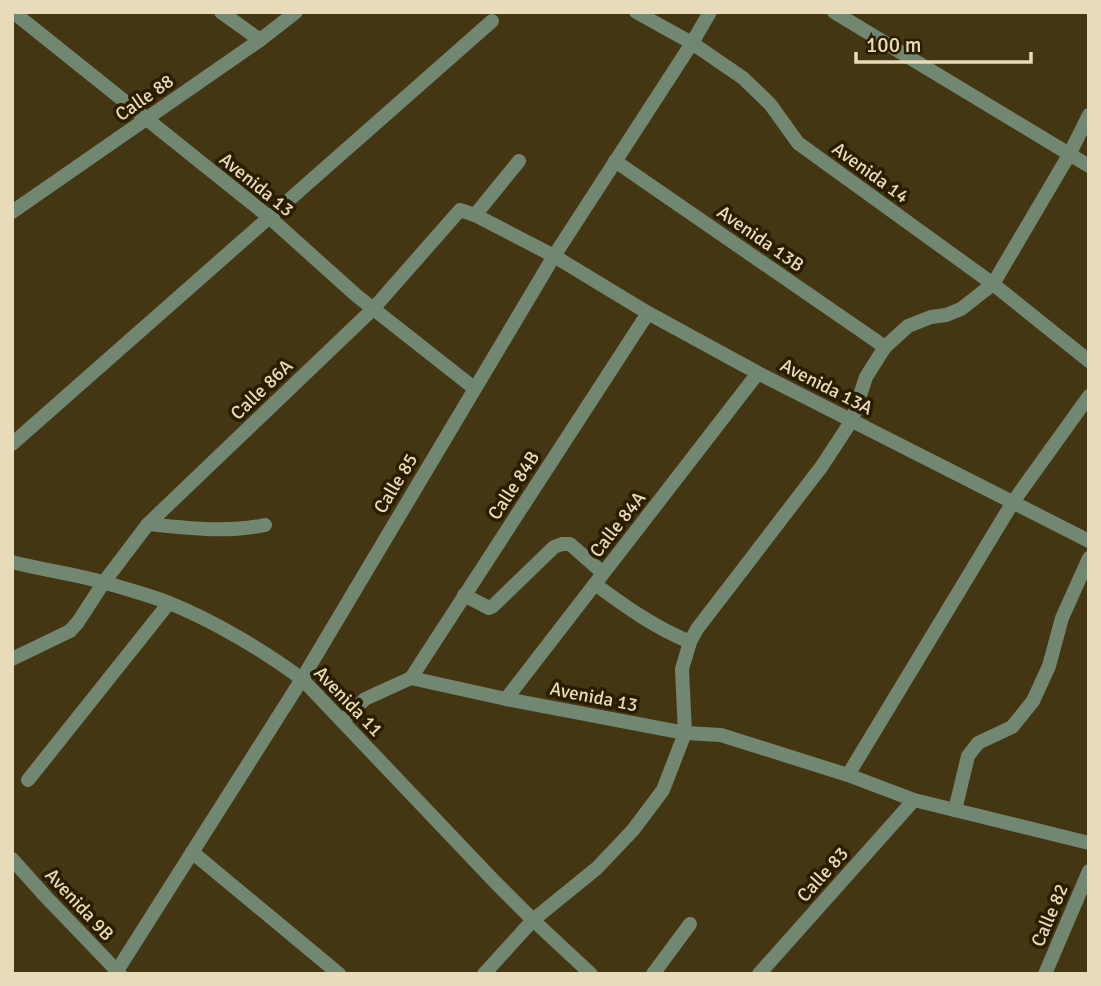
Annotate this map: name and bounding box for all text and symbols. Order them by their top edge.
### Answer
scale bar [856,21,1031,65]
text: 100 m [866,32,921,58]
street label: Calle 88 [111,69,178,127]
street label: Avenida 14 [827,137,914,209]
street label: Avenida 13 [214,147,299,222]
street label: Avenida 13B [712,200,809,278]
street label: Avenida 13A [776,353,877,421]
street label: Calle 86A [225,354,298,425]
street label: Calle 84B [483,447,545,525]
street label: Calle 85 [369,449,423,518]
street label: Calle 84A [584,486,651,563]
street label: Avenida 11 [309,661,388,742]
street label: Avenida 13 [548,677,640,717]
street label: Calle 83 [792,842,854,907]
street label: Avenida 9B [40,863,119,946]
street label: Calle 82 [1026,880,1074,950]

